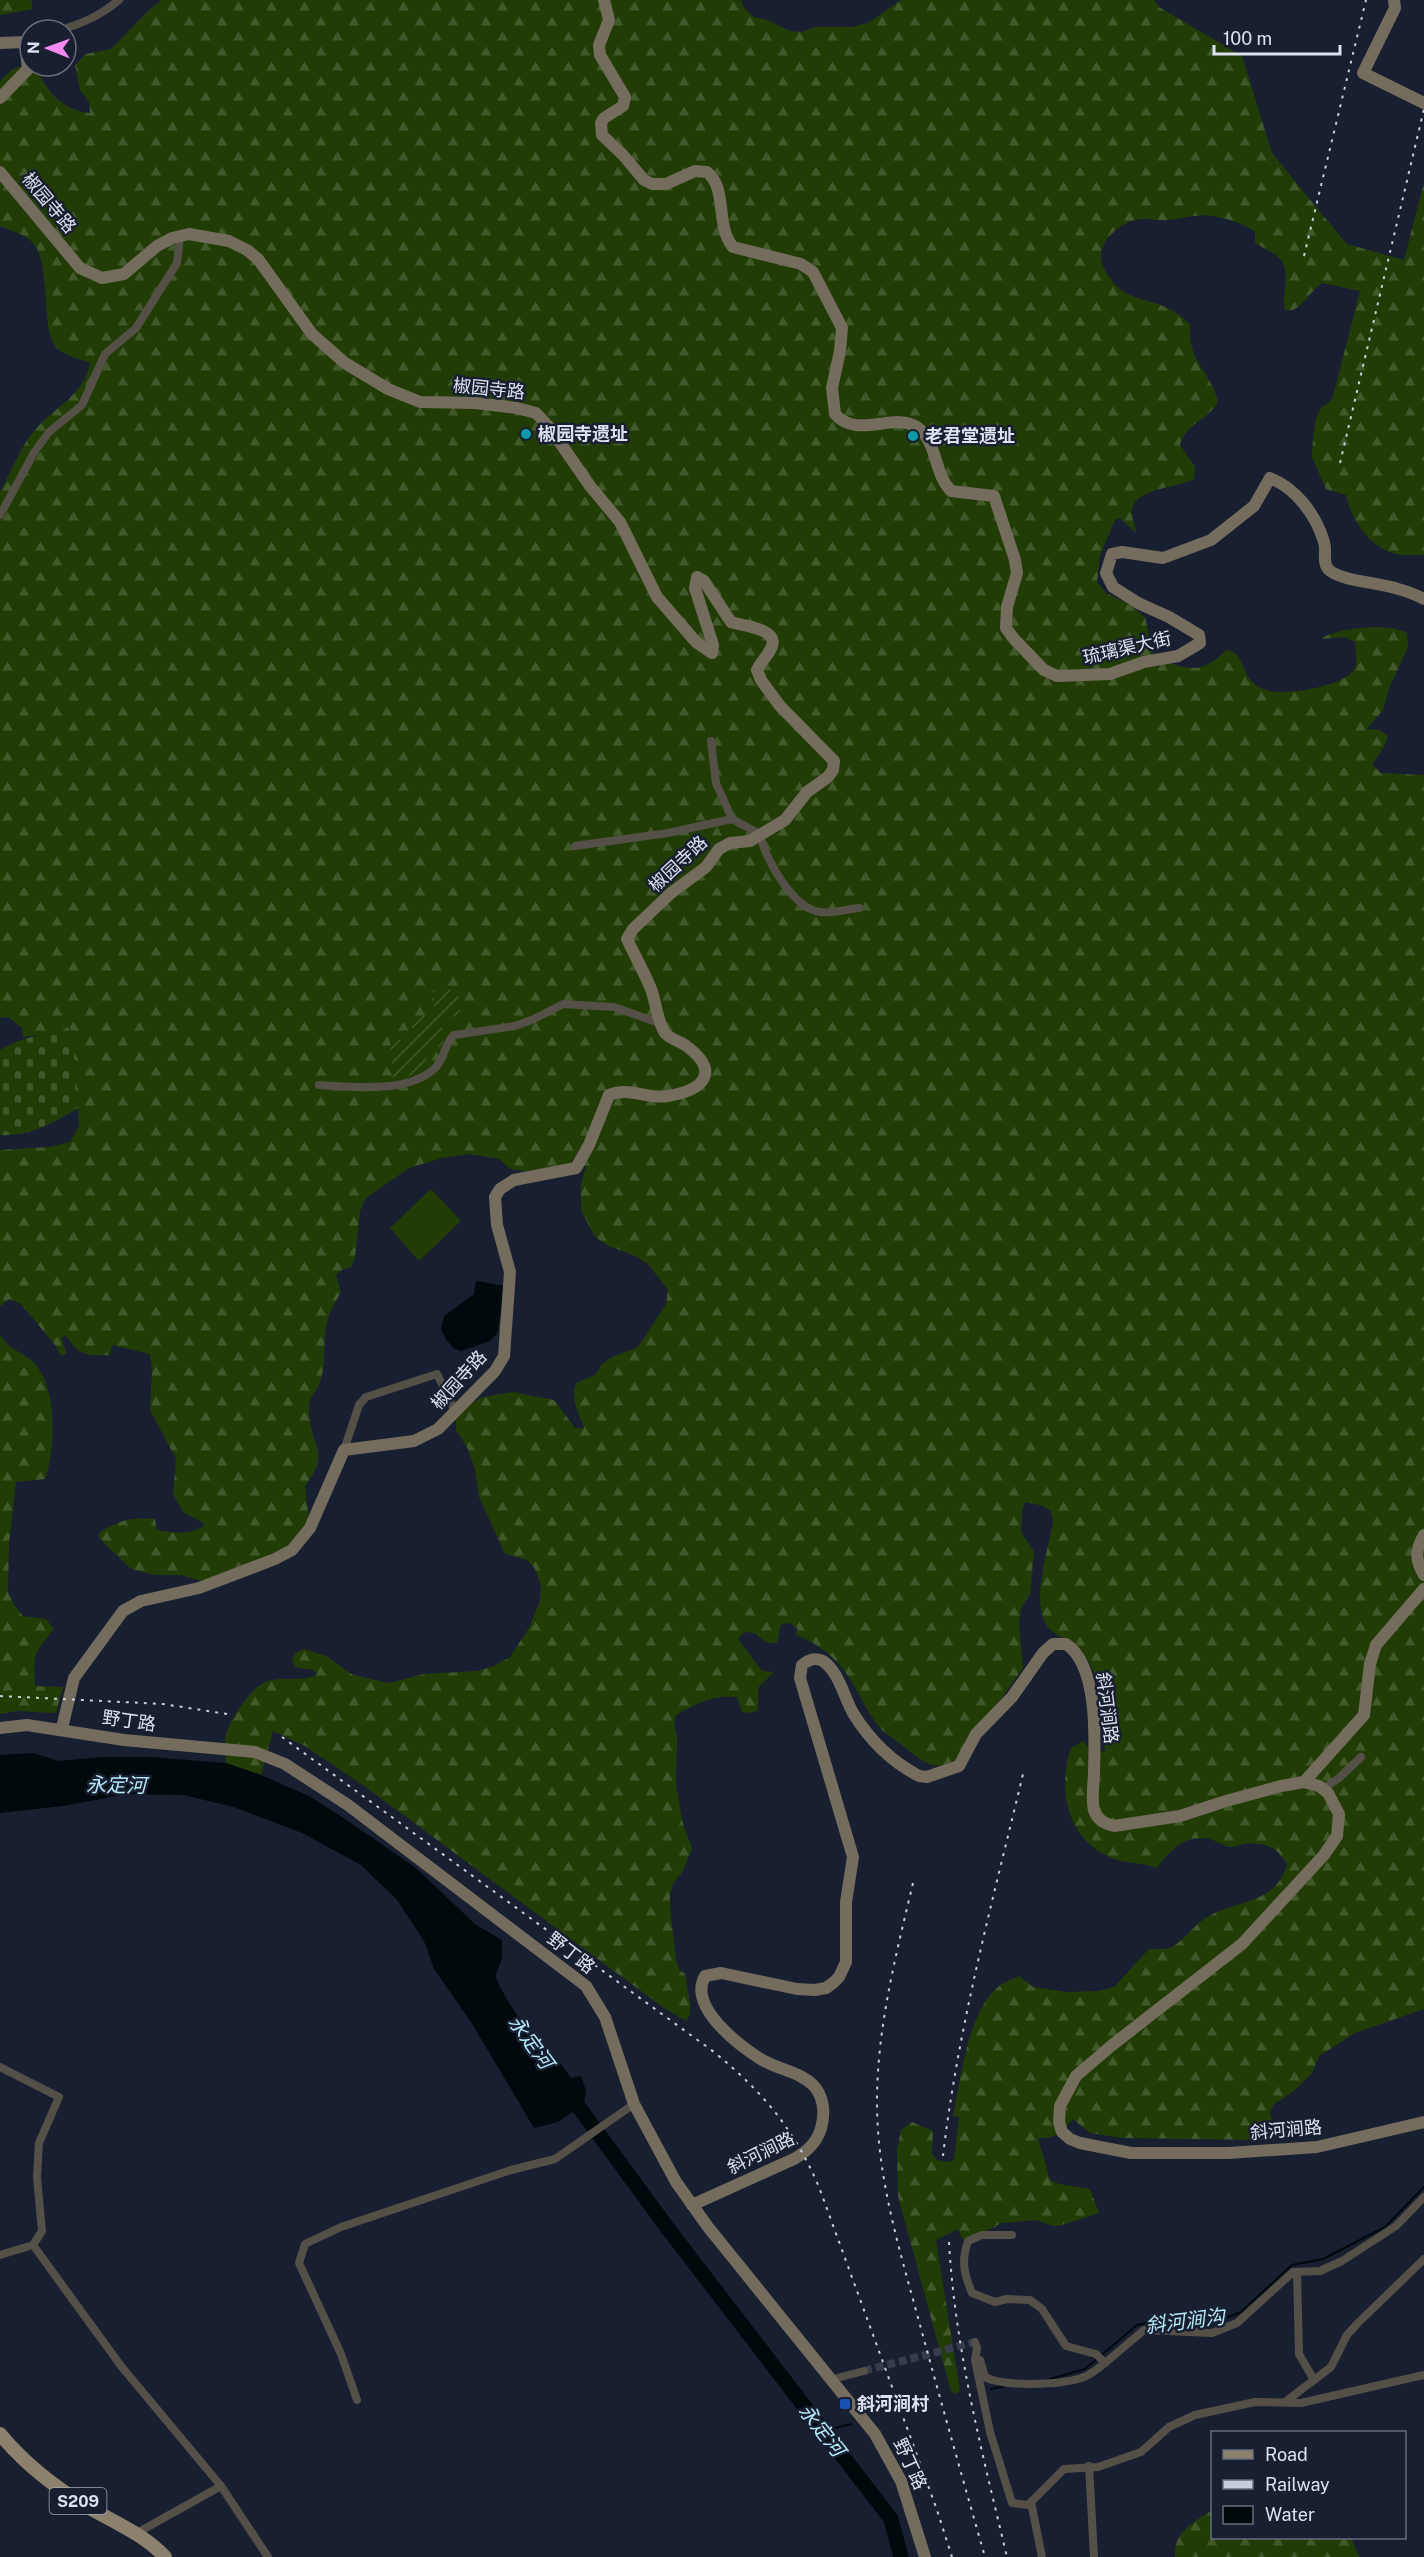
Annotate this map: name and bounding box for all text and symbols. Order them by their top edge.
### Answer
north arrow [18,18,78,78]
scale bar [1214,18,1340,56]
text: 100 m [1223,28,1272,49]
text: N [24,41,43,54]
street label: 椒园寺路 [18,168,81,237]
street label: 椒园寺路 [452,374,526,403]
place label: 椒园寺遗址 [538,423,628,444]
place label: 老君堂遗址 [925,425,1015,446]
marker: 椒园寺遗址 [519,427,533,441]
marker: 老君堂遗址 [906,429,920,443]
street label: 琉璃渠大街 [1081,627,1173,668]
street label: 椒园寺路 [644,831,711,896]
street label: 椒园寺路 [427,1346,491,1413]
street label: 斜河涧路 [1093,1671,1122,1745]
street label: 野丁路 [101,1706,157,1735]
water label: 永定河 [86,1772,150,1798]
street label: 野丁路 [544,1928,599,1978]
water label: 永定河 [504,2011,561,2077]
street label: 斜河涧路 [1249,2116,1323,2143]
street label: 斜河涧路 [724,2127,798,2178]
water label: 斜河涧沟 [1144,2304,1228,2338]
place label: 斜河涧村 [857,2393,929,2414]
marker: 斜河涧村 [838,2397,852,2411]
water label: 永定河 [794,2399,852,2464]
legend [1211,2431,1406,2539]
street label: 野丁路 [890,2435,931,2493]
text: Road [1265,2444,1308,2465]
text: Railway [1265,2474,1330,2495]
road number: S209 [50,2488,106,2514]
text: Water [1265,2504,1315,2525]

